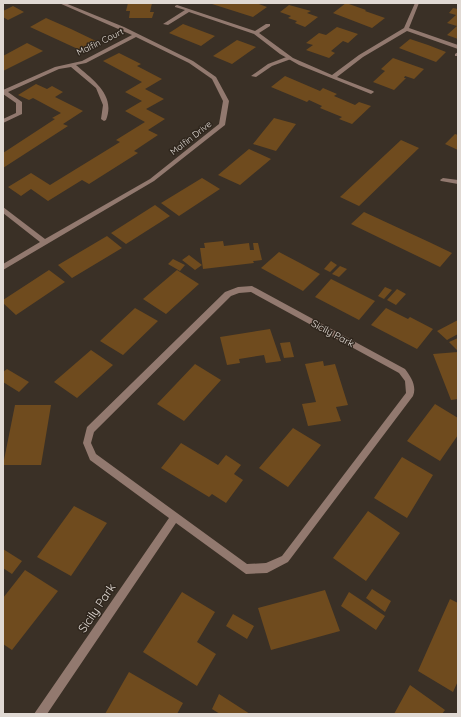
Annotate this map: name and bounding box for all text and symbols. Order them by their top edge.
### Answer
street label: Malfin Court [75,25,125,58]
street label: Malfin Drive [168,118,214,157]
street label: Sicily Park [309,317,356,350]
street label: Sicily Park [75,580,119,635]

